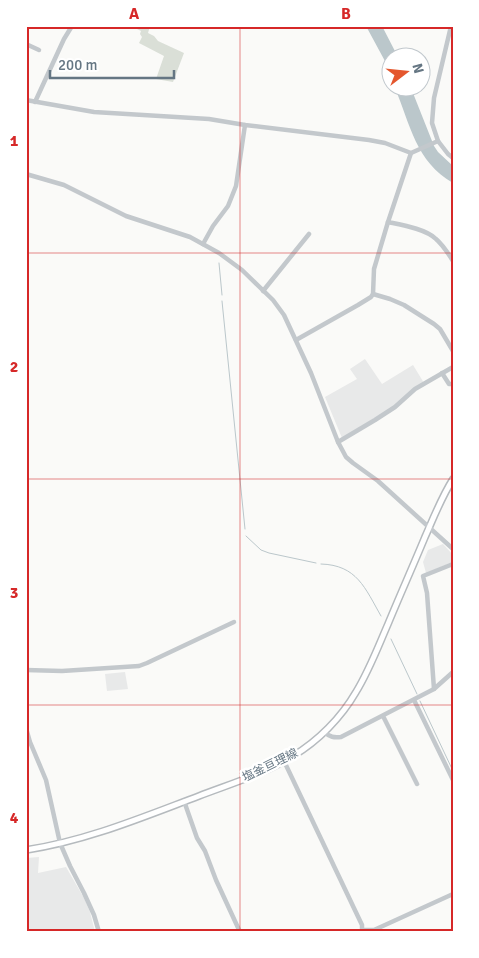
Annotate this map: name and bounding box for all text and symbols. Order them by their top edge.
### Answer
text: A [129,4,140,24]
text: B [341,4,351,24]
scale bar [50,48,174,80]
north arrow [382,48,432,98]
text: 200 m [58,56,98,74]
text: N [409,62,428,76]
text: 1 [10,131,19,151]
text: 2 [10,357,18,377]
text: 3 [10,583,18,603]
street label: 塩釜亘理線 [240,746,300,785]
text: 4 [10,808,19,828]

